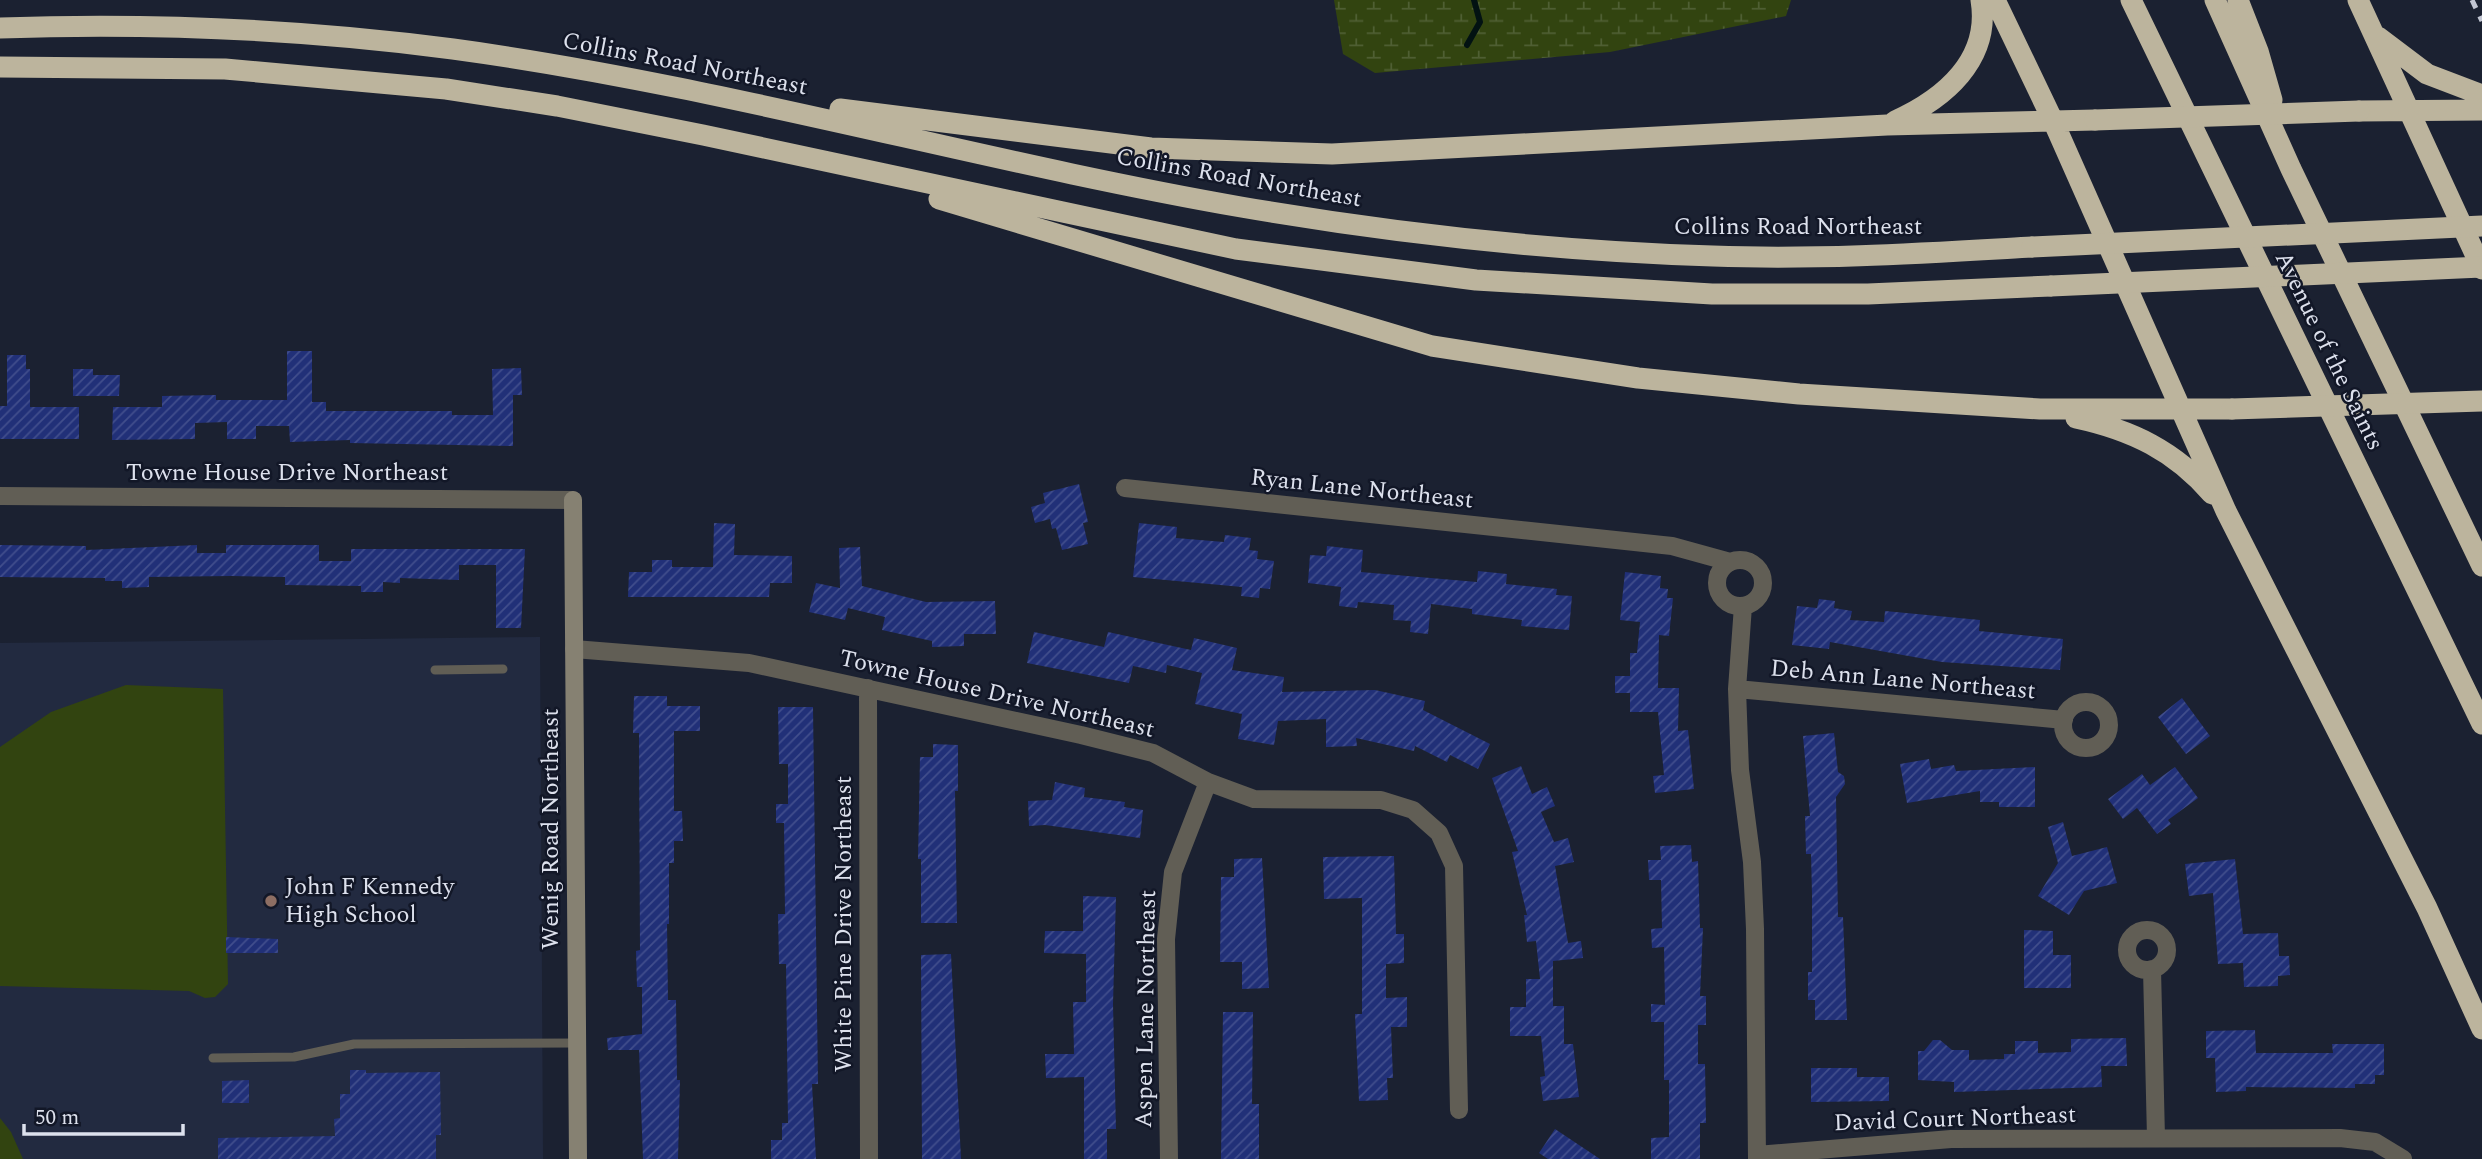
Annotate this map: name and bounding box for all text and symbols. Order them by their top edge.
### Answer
street label: Collins Road Northeast [560,23,810,105]
street label: Collins Road Northeast [1113,139,1365,217]
street label: Collins Road Northeast [1674,209,1922,245]
street label: Avenue of the Saints [2265,245,2393,457]
street label: Towne House Drive Northeast [126,455,448,491]
street label: Ryan Lane Northeast [1249,459,1475,519]
street label: Towne House Drive Northeast [836,640,1158,748]
street label: Deb Ann Lane Northeast [1769,650,2037,710]
street label: Wenig Road Northeast [533,708,569,950]
street label: White Pine Drive Northeast [826,776,862,1072]
place label: John F Kennedy High School [285,869,456,933]
street label: Aspen Lane Northeast [1126,890,1166,1128]
marker: John F Kennedy High School [263,893,279,909]
scale bar [24,1092,184,1136]
street label: David Court Northeast [1833,1097,2077,1141]
text: 50 m [35,1102,79,1134]

